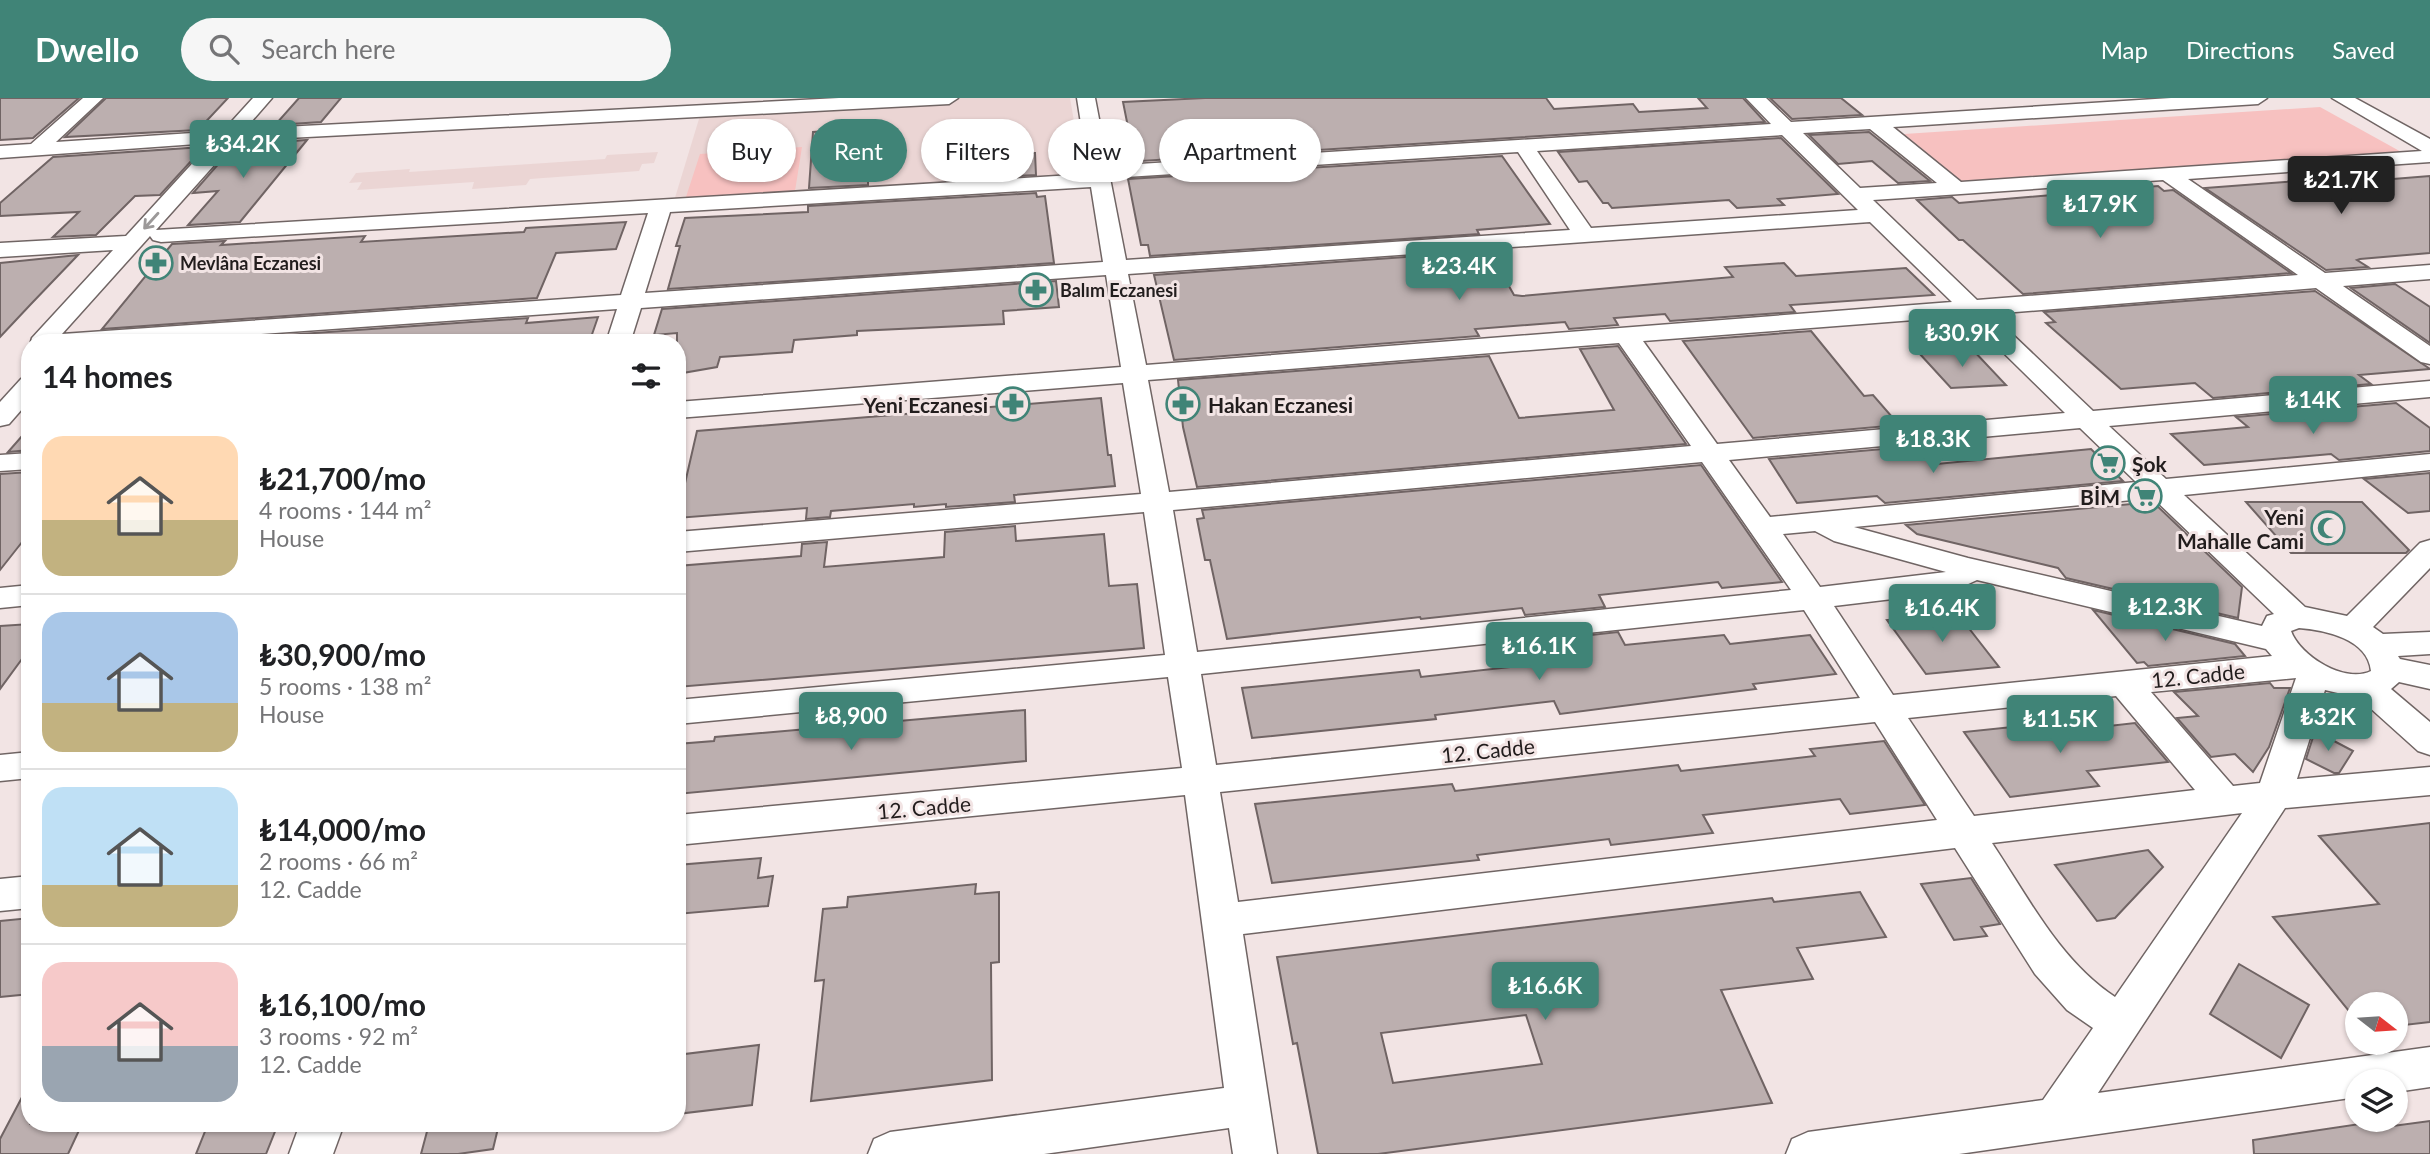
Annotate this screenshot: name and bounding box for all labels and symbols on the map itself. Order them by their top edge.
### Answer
pin: ₺34.2K [186,120,300,180]
pin: ₺21.7K [2284,156,2398,216]
pin: ₺17.9K [2043,180,2157,240]
one-way arrow [143,212,159,230]
pin: ₺23.4K [1402,242,1516,302]
pharmacy icon: Mevlâna Eczanesi [137,244,175,282]
place label: Mevlâna Eczanesi [180,252,321,274]
pharmacy icon: Balım Eczanesi [1017,271,1055,309]
place label: Balım Eczanesi [1060,279,1178,301]
pin: ₺30.9K [1905,310,2019,369]
pin: ₺14K [2272,376,2354,436]
pharmacy icon: Yeni Eczanesi [994,385,1032,423]
pharmacy icon: Hakan Eczanesi [1164,385,1202,423]
place label: Yeni Eczanesi [863,392,988,417]
place label: Hakan Eczanesi [1208,392,1353,417]
pin: ₺18.3K [1876,416,1990,475]
supermarket icon: Şok [2089,444,2127,482]
place label: Şok [2132,451,2168,476]
supermarket icon: BİM [2126,477,2164,515]
place label: BİM [2080,484,2120,509]
place label: Yeni Mahalle Cami [2177,504,2304,553]
mosque icon: Yeni Mahalle Cami [2309,509,2347,547]
pin: ₺16.4K [1885,584,1999,644]
pin: ₺12.3K [2108,584,2222,643]
pin: ₺16.1K [1482,622,1596,682]
street label: 12. Cadde [2150,658,2246,692]
pin: ₺8,900 [794,692,908,752]
pin: ₺32K [2287,694,2369,753]
pin: ₺11.5K [2003,696,2117,755]
street label: 12. Cadde [1440,733,1536,767]
street label: 12. Cadde [876,790,972,824]
pin: ₺16.6K [1488,962,1602,1022]
north arrow [2345,992,2408,1055]

